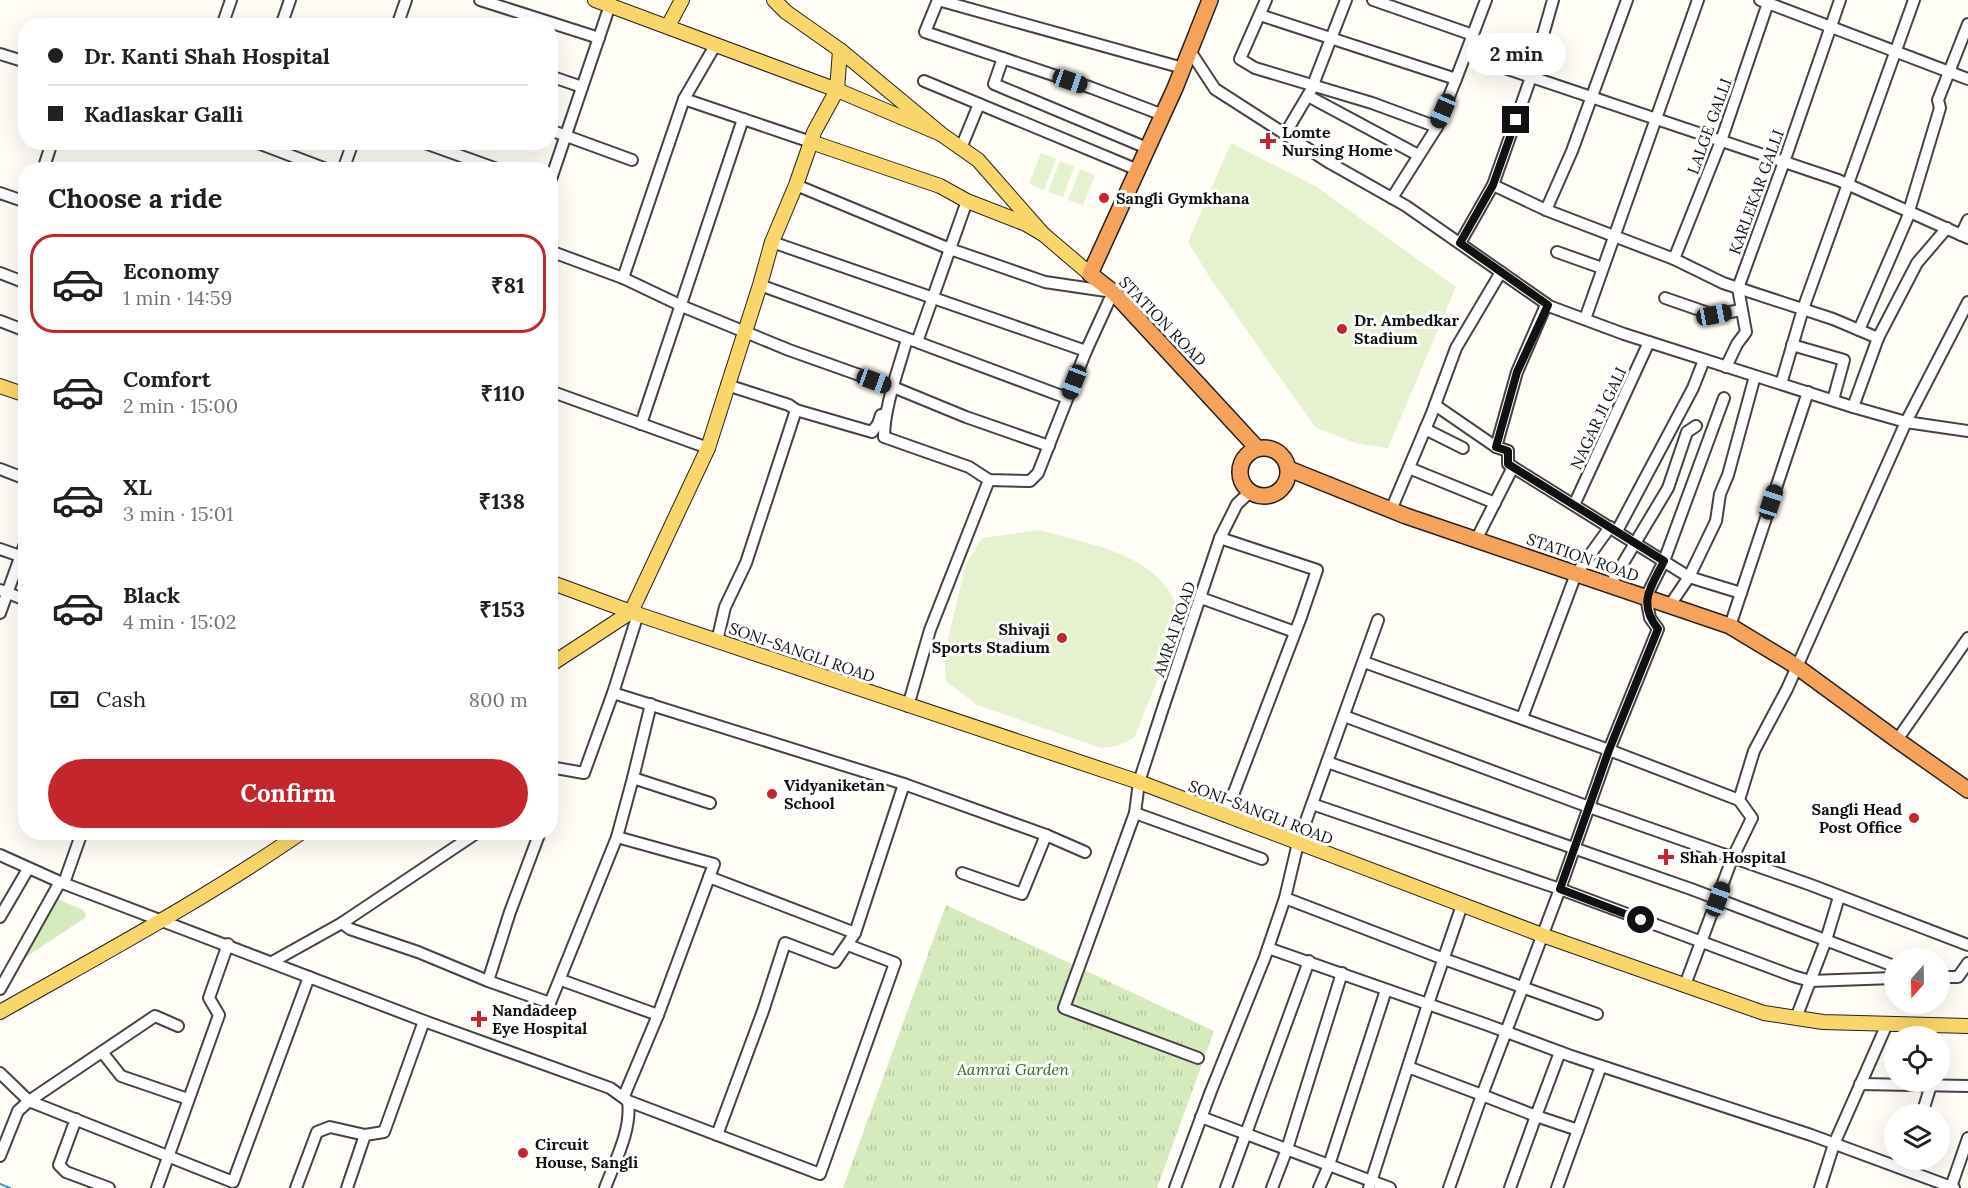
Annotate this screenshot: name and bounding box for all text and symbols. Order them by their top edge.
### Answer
callout: 2 min [1466,33,1565,75]
text: 2 min [1490,41,1543,66]
text: Dr. Kanti Shah Hospital [84,42,330,70]
car [1050,67,1090,95]
street label: LALGE GALLI [1682,75,1736,177]
car [1428,91,1458,131]
text: Kadlaskar Galli [84,100,243,128]
route end [1502,106,1529,133]
place label: Lomte Nursing Home [1282,122,1393,160]
street label: KARLEKAR GALLI [1724,127,1788,257]
marker: Lomte Nursing Home [1259,132,1277,150]
text: Choose a ride [48,181,222,215]
place label: Sangli Gymkhana [1116,188,1250,208]
marker: Sangli Gymkhana [1097,191,1111,205]
icon: car [51,257,105,311]
text: Economy [123,257,219,285]
text: ₹81 [491,271,525,299]
street label: STATION ROAD [1115,272,1211,370]
text: 1 min · 14:59 [123,285,232,310]
car [1695,303,1733,327]
place label: Dr. Ambedkar Stadium [1354,310,1459,348]
marker: Dr. Ambedkar Stadium [1335,322,1349,336]
car [1059,362,1089,402]
street label: NAGAR JI GALI [1565,364,1631,472]
icon: car [51,365,105,419]
text: Comfort [123,365,211,393]
car [854,366,894,396]
text: ₹110 [481,379,525,407]
text: 2 min · 15:00 [123,393,238,418]
icon: car [51,473,105,527]
text: XL [123,473,152,501]
car [1757,482,1785,522]
text: ₹138 [479,487,525,515]
text: 3 min · 15:01 [123,501,233,526]
street label: STATION ROAD [1524,528,1642,586]
street label: AMRAI ROAD [1148,579,1200,680]
icon: car [51,581,105,635]
text: Black [123,581,180,609]
text: ₹153 [479,595,525,623]
text: 4 min · 15:02 [123,609,236,634]
street label: SONI-SANGLI ROAD [726,618,878,686]
place label: Shivaji Sports Stadium [932,619,1050,657]
marker: Shivaji Sports Stadium [1055,631,1069,645]
icon: cash [48,683,81,716]
text: Cash [96,685,146,713]
text: 800 m [469,687,528,712]
button: Confirm [48,759,528,828]
place label: Vidyaniketan School [784,775,885,813]
street label: SONI-SANGLI ROAD [1186,775,1336,849]
marker: Vidyaniketan School [765,787,779,801]
place label: Sangli Head Post Office [1812,799,1902,837]
marker: Sangli Head Post Office [1907,811,1921,825]
place label: Shah Hospital [1680,847,1786,867]
marker: Shah Hospital [1657,848,1675,866]
car [1703,879,1733,919]
route start [1627,906,1654,933]
north arrow [1884,948,1950,1014]
map controls [1884,948,1950,1170]
place label: Nandadeep Eye Hospital [492,1000,587,1038]
marker: Nandadeep Eye Hospital [470,1010,488,1028]
button: locate [1884,1026,1950,1092]
park label: Aamrai Garden [956,1059,1069,1079]
button: layers [1884,1104,1950,1170]
place label: Circuit House, Sangli [535,1134,638,1172]
marker: Circuit House, Sangli [516,1146,530,1160]

